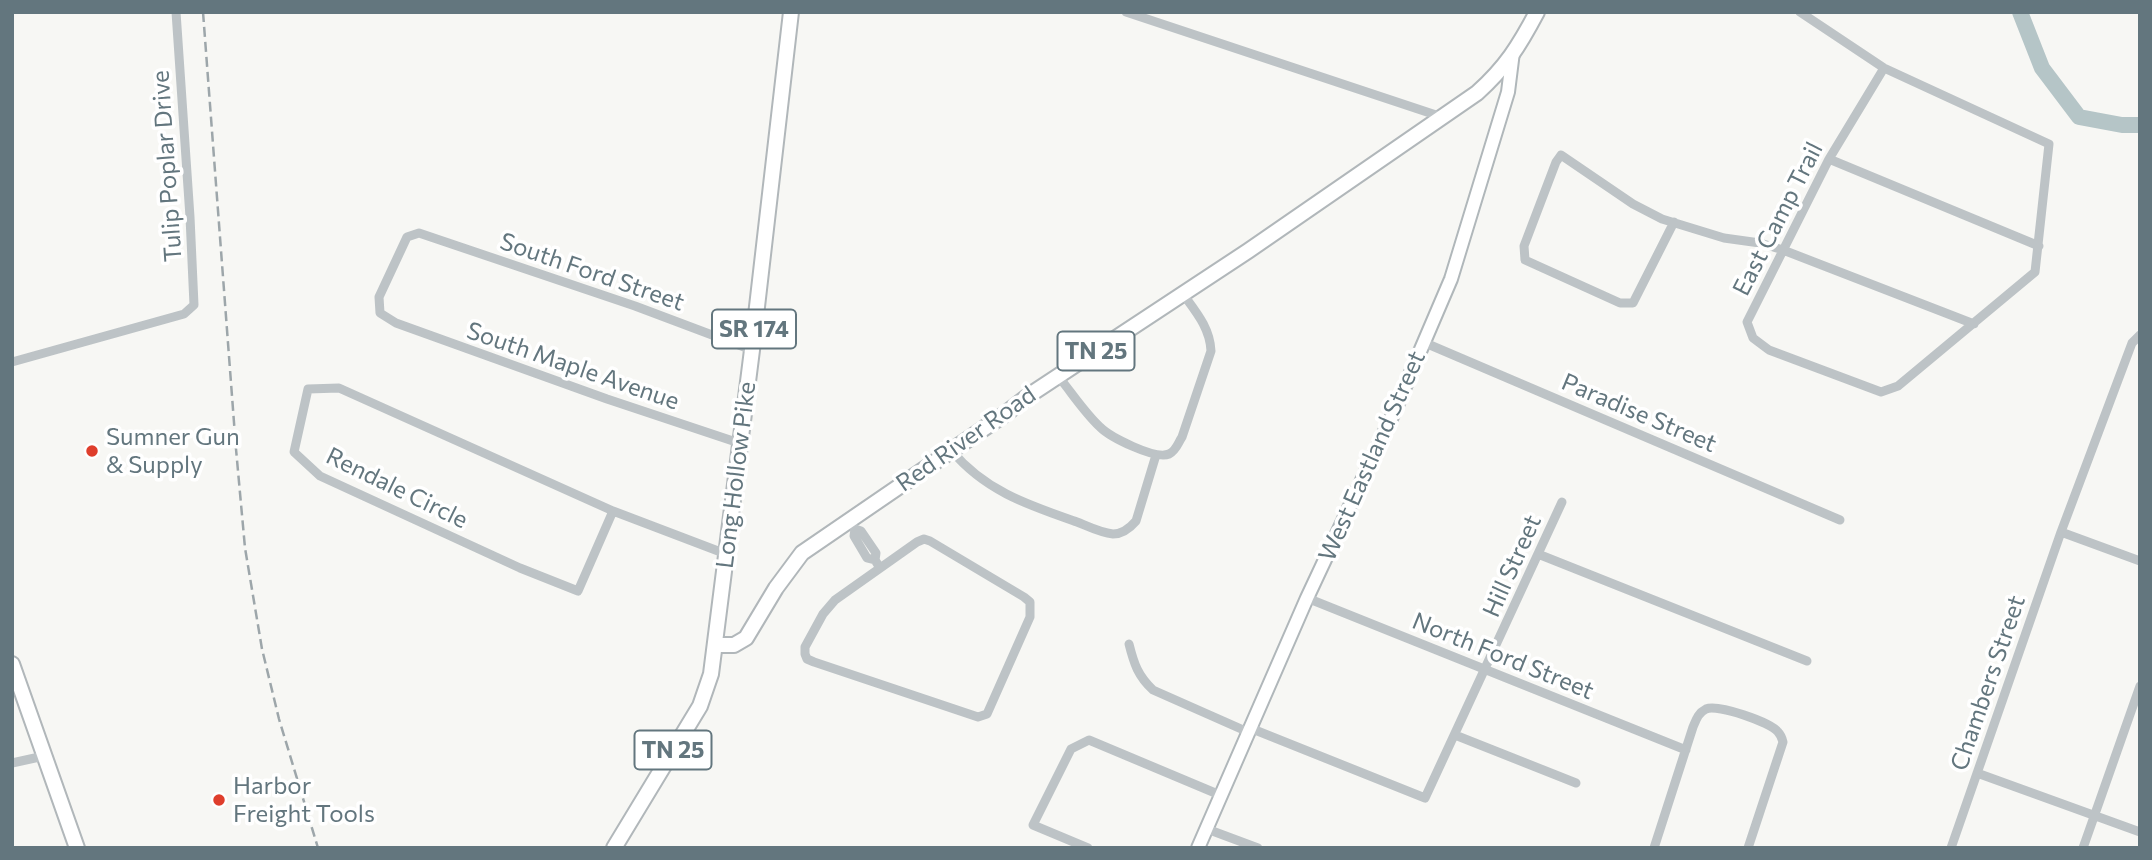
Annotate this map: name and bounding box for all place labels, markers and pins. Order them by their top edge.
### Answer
place label: Sumner Gun & Supply [106,423,240,479]
marker: Sumner Gun & Supply [84,443,100,459]
place label: Harbor Freight Tools [233,772,375,828]
marker: Harbor Freight Tools [211,792,227,808]

